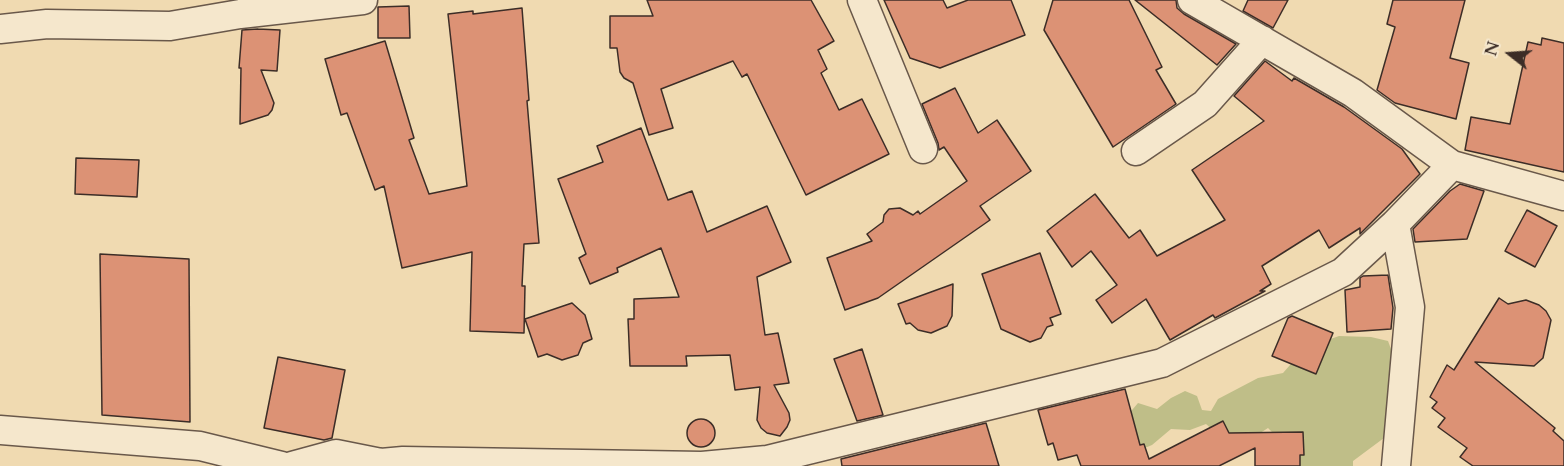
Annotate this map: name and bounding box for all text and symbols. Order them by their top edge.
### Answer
north arrow [1480,24,1540,84]
text: N [1480,39,1505,59]

